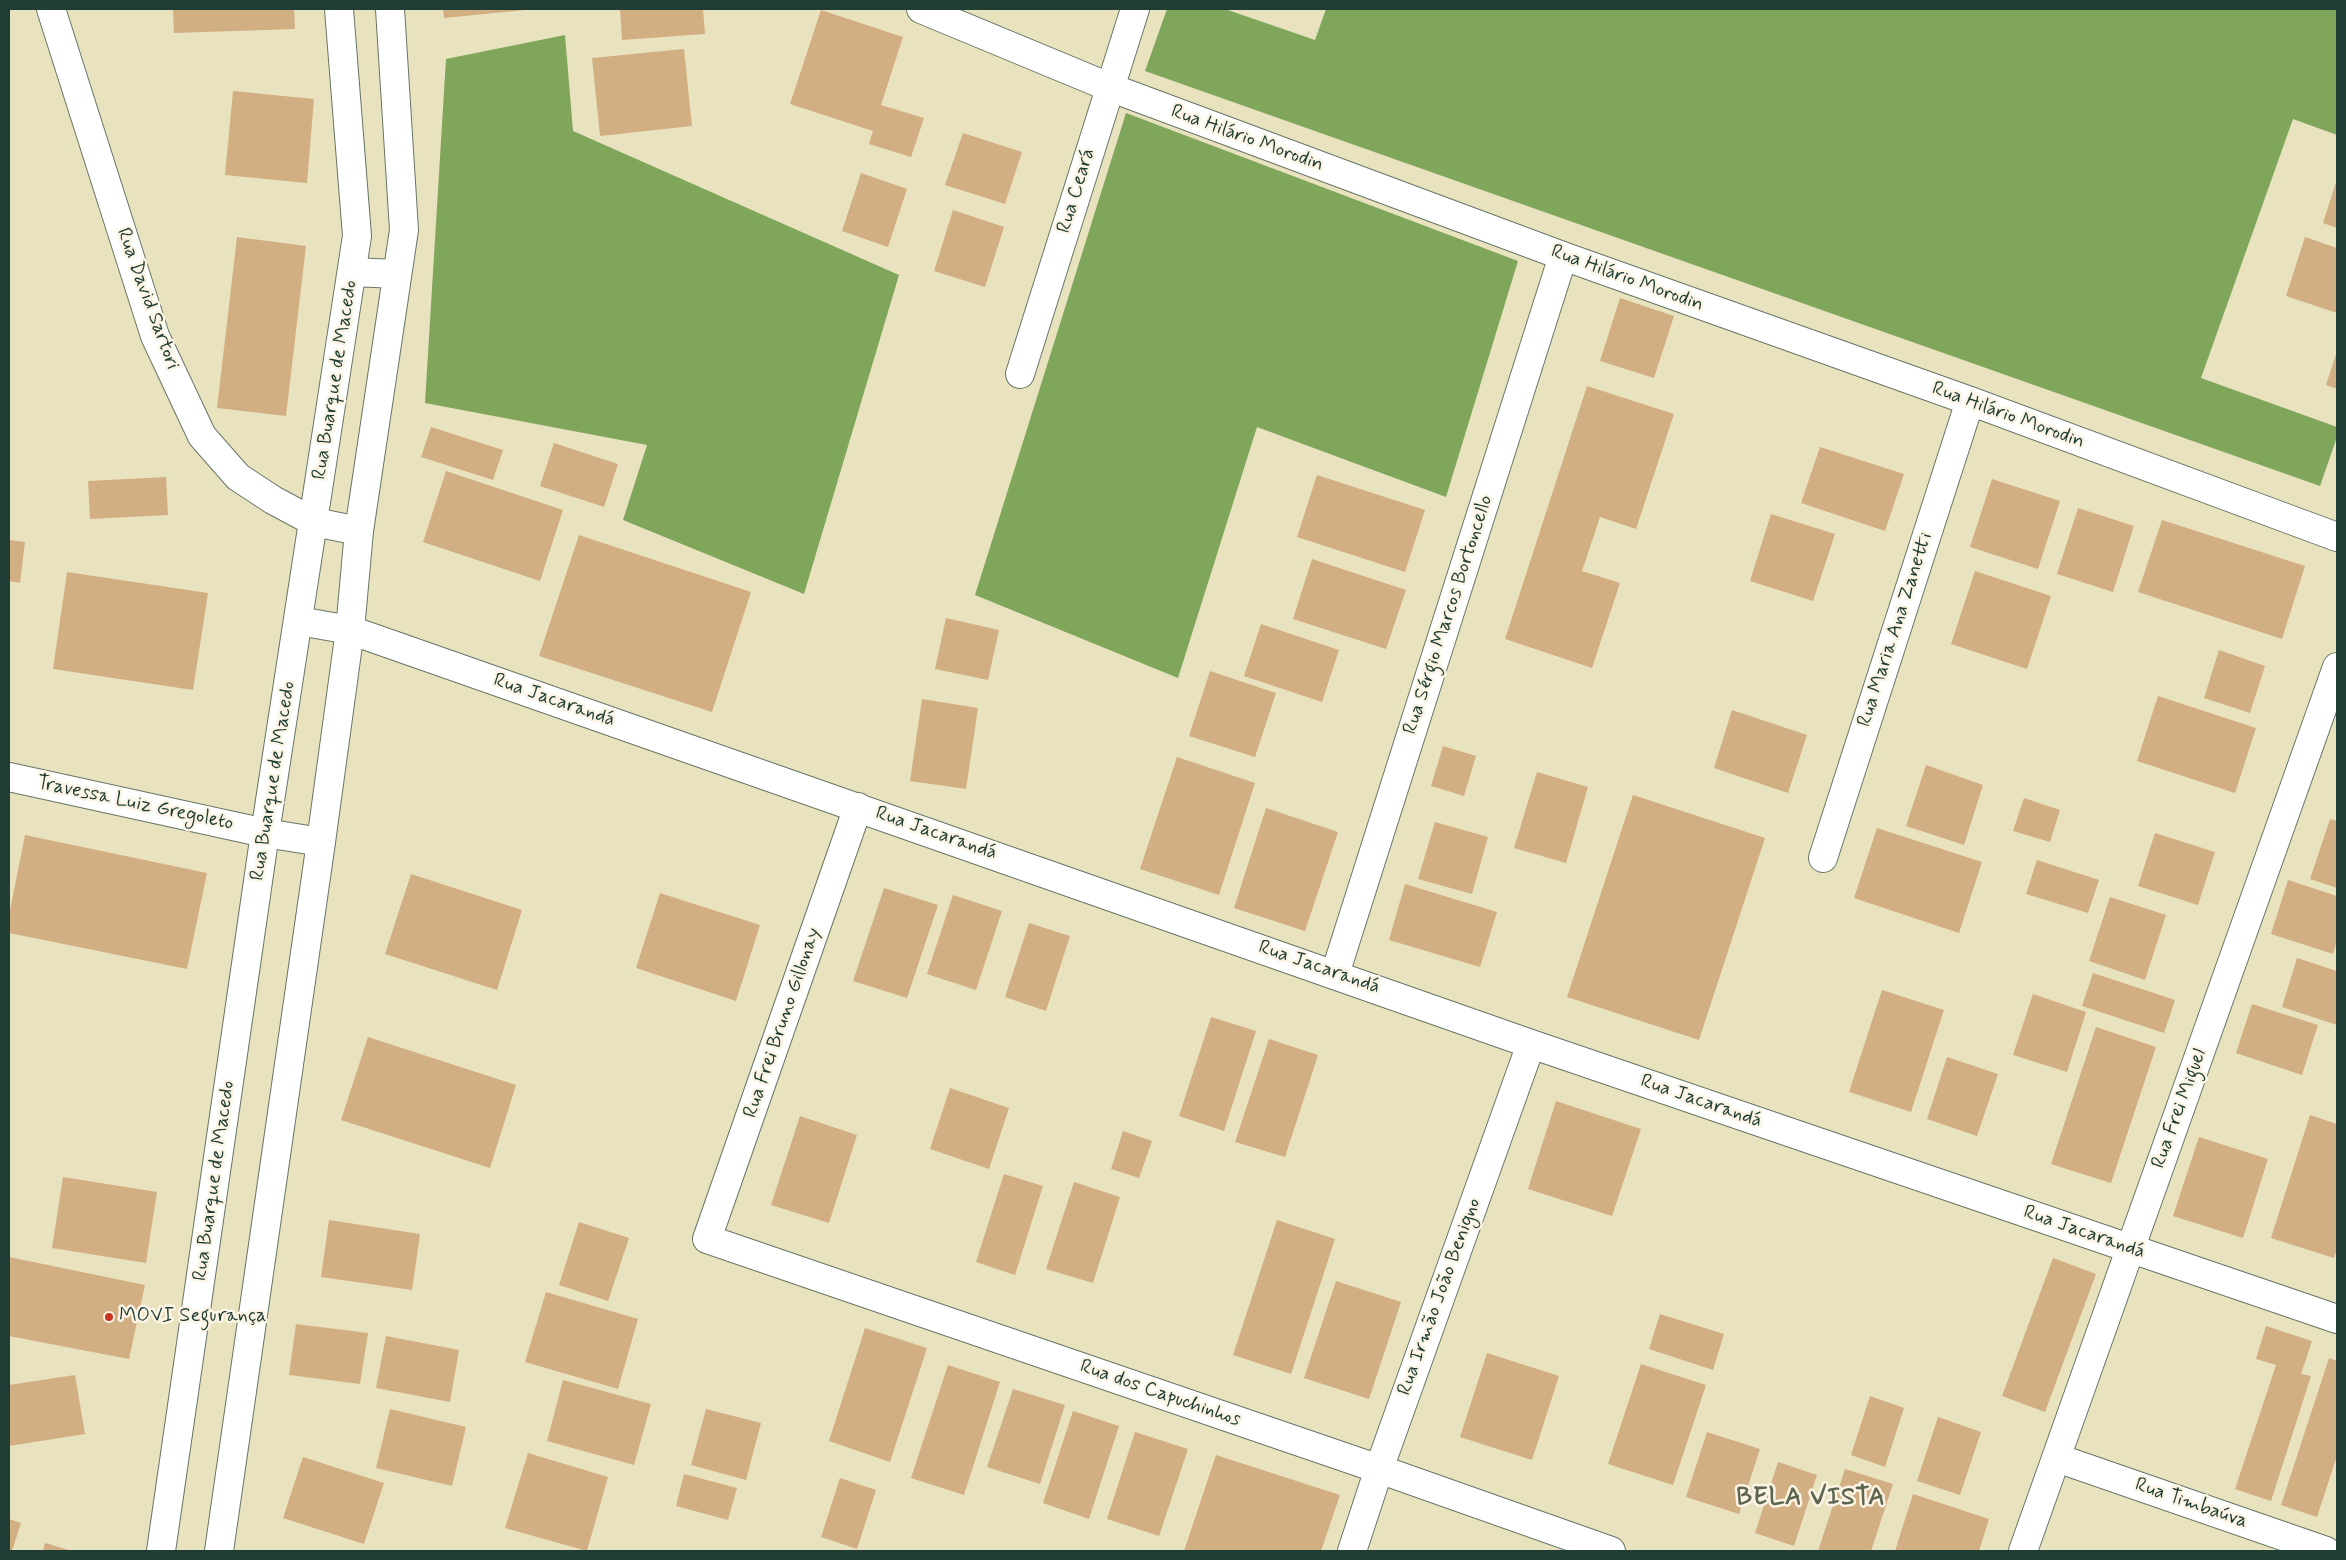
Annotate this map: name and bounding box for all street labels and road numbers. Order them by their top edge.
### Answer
street label: Rua Hilário Morodin [1167,100,1327,178]
street label: Rua Ceará [1053,146,1101,236]
street label: Rua David Sartori [110,225,184,373]
street label: Rua Hilário Morodin [1547,240,1707,318]
street label: Rua Buarque de Macedo [308,278,364,482]
street label: Rua Hilário Morodin [1928,377,2088,455]
street label: Rua Sérgio Marcos Bortoncello [1399,492,1499,738]
street label: Rua Maria Ana Zanetti [1853,530,1939,730]
street label: Rua Jacarandá [490,669,618,733]
street label: Rua Buarque de Macedo [246,679,302,883]
street label: Travessa Luiz Gregoleto [35,771,235,837]
street label: Rua Jacarandá [872,802,1000,866]
street label: Rua Frei Bruno Gillonay [739,925,827,1121]
street label: Rua Jacarandá [1255,936,1383,1000]
street label: Rua Frei Miguel [2147,1046,2213,1172]
street label: Rua Jacarandá [1637,1070,1765,1134]
street label: Rua Buarque de Macedo [189,1079,241,1283]
street label: Rua Irmão João Benigno [1393,1195,1487,1399]
street label: Rua Jacarandá [2020,1201,2148,1265]
street label: Rua dos Capuchinhos [1076,1355,1244,1433]
street label: Rua Timbaúva [2131,1473,2251,1535]

